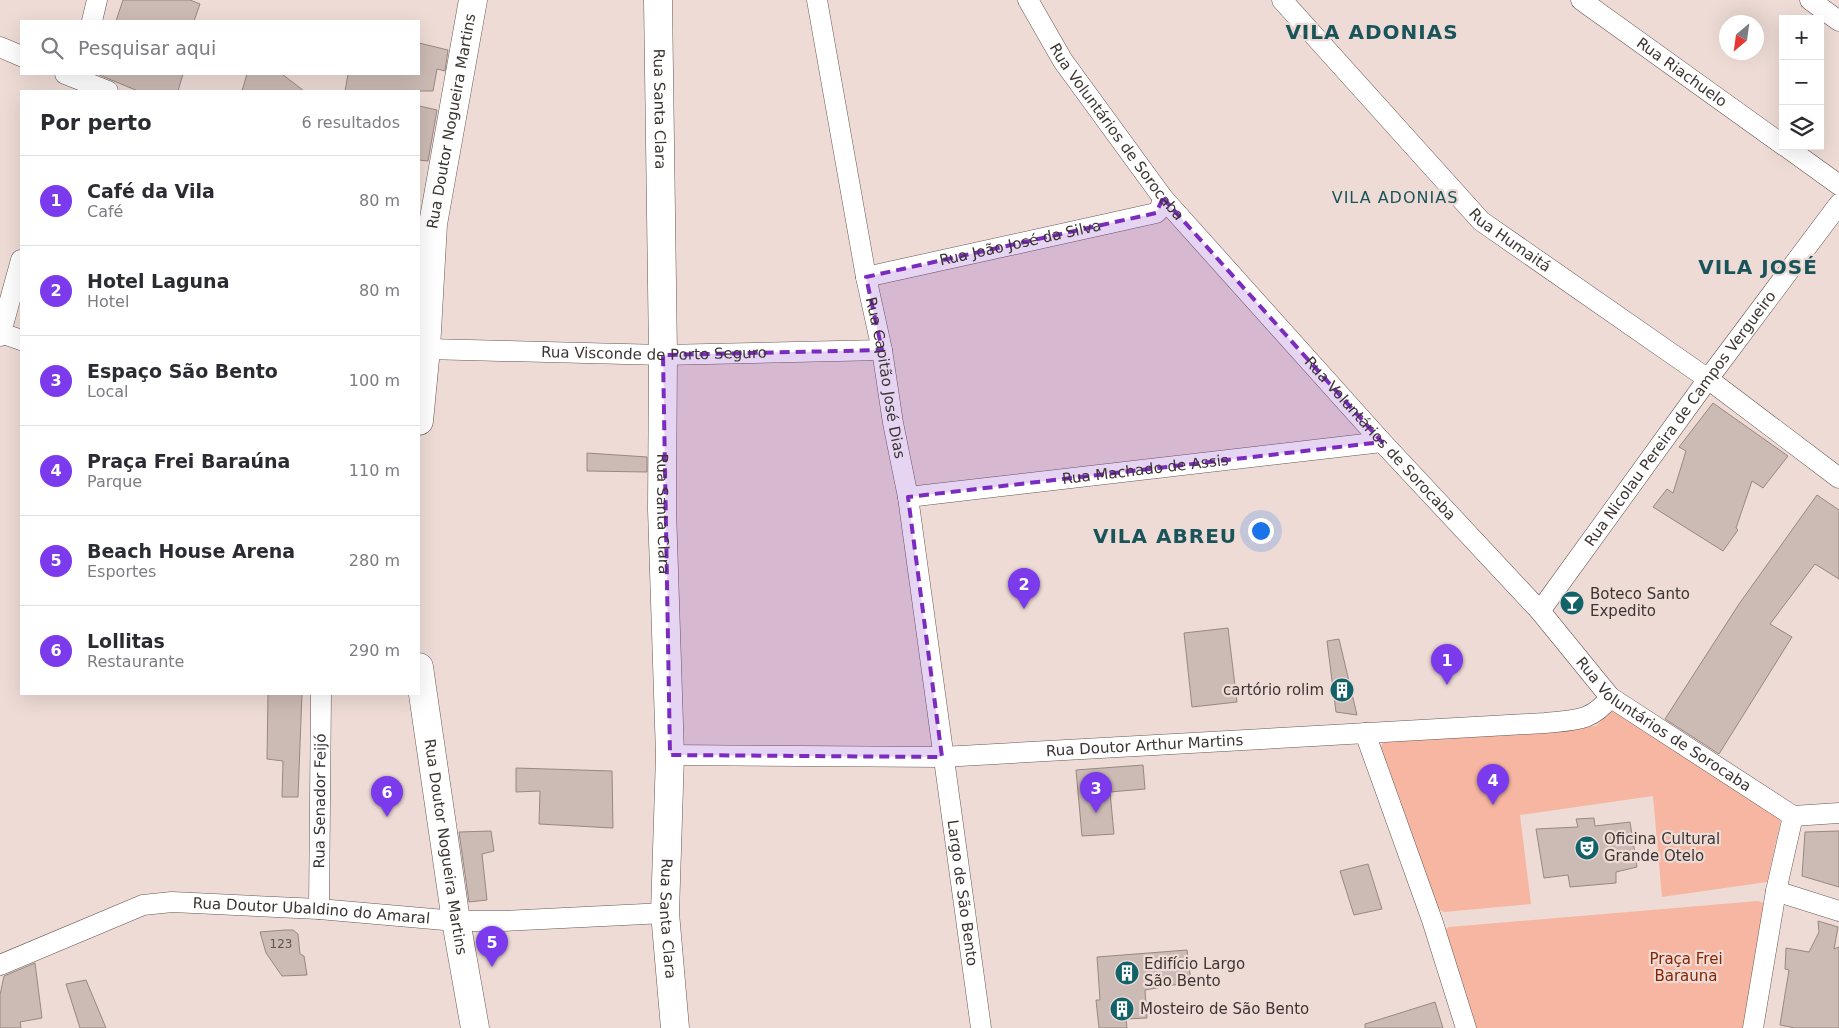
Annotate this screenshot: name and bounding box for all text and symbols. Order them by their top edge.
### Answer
street label: Rua Doutor Nogueira Martins [423,12,479,230]
north arrow [1719,15,1764,60]
map controls [1779,15,1824,150]
button: + [1779,15,1824,60]
search box [20,20,420,75]
district label: VILA ADONIAS [1285,20,1459,44]
icon: search [38,34,66,62]
street label: Rua Riachuelo [1633,34,1730,111]
text: Pesquisar aqui [78,37,216,59]
street label: Rua Voluntários de Sorocaba [1046,40,1188,224]
street label: Rua Santa Clara [650,49,669,169]
button: − [1779,60,1824,105]
button: layers [1779,105,1824,150]
text: Por perto [40,111,152,135]
text: 6 resultados [301,113,400,132]
text: Café da Vila [87,180,215,202]
district label: VILA ADONIAS [1332,188,1458,207]
text: 1 [50,191,62,210]
text: 80 m [359,191,400,210]
text: Café [87,202,123,221]
street label: Rua Humaitá [1465,205,1554,276]
street label: Rua João José da Silva [938,216,1103,270]
district label: VILA JOSÉ [1698,255,1818,279]
text: Hotel Laguna [87,270,229,292]
text: 2 [50,281,62,300]
text: 80 m [359,281,400,300]
street label: Rua Nicolau Pereira de Campos Vergueiro [1581,288,1780,550]
text: Hotel [87,292,129,311]
street label: Rua Capitão José Dias [862,295,909,460]
street label: Rua Visconde de Porto Seguro [541,343,767,364]
street label: Rua Voluntários de Sorocaba [1301,353,1460,524]
text: Espaço São Bento [87,360,278,382]
text: 3 [50,371,62,390]
text: 100 m [349,371,400,390]
text: Local [87,382,128,401]
text: Praça Frei Baraúna [87,450,290,472]
street label: Rua Machado de Assis [1061,451,1230,488]
street label: Rua Santa Clara [653,454,673,575]
text: 4 [50,461,62,480]
text: 110 m [349,461,400,480]
text: Parque [87,472,142,491]
your location [1248,518,1274,544]
district label: VILA ABREU [1093,524,1237,548]
text: Beach House Arena [87,540,295,562]
text: 5 [50,551,62,570]
text: 280 m [349,551,400,570]
text: Esportes [87,562,156,581]
pin: 2 [1008,568,1040,609]
place label: Boteco Santo Expedito [1590,585,1690,620]
bar icon: Boteco Santo Expedito [1559,590,1585,616]
text: Lollitas [87,630,165,652]
text: 6 [50,641,62,660]
text: 290 m [349,641,400,660]
pin: 1 [1431,644,1463,685]
text: Restaurante [87,652,184,671]
street label: Rua Voluntários de Sorocaba [1572,653,1755,795]
building icon: cartório rolim [1329,677,1355,703]
place label: cartório rolim [1223,681,1324,699]
street label: Rua Doutor Arthur Martins [1046,731,1244,760]
street label: Rua Senador Feijó [310,733,330,869]
street label: Rua Doutor Nogueira Martins [421,738,471,957]
pin: 4 [1477,764,1509,805]
pin: 3 [1080,772,1112,813]
pin: 6 [371,776,403,817]
street label: Largo de São Bento [943,819,981,967]
place label: Oficina Cultural Grande Otelo [1604,830,1720,865]
theatre icon: Oficina Cultural Grande Otelo [1574,835,1600,861]
street label: Rua Santa Clara [656,858,680,980]
street label: Rua Doutor Ubaldino do Amaral [192,894,431,928]
pin: 5 [476,926,508,967]
house number: 123 [270,937,292,951]
park label: Praça Frei Barauna [1649,950,1723,985]
place label: Edifício Largo São Bento [1144,955,1245,990]
building icon: Edifício Largo São Bento [1114,960,1140,986]
building icon: Mosteiro de São Bento [1109,996,1135,1022]
place label: Mosteiro de São Bento [1140,1000,1309,1018]

